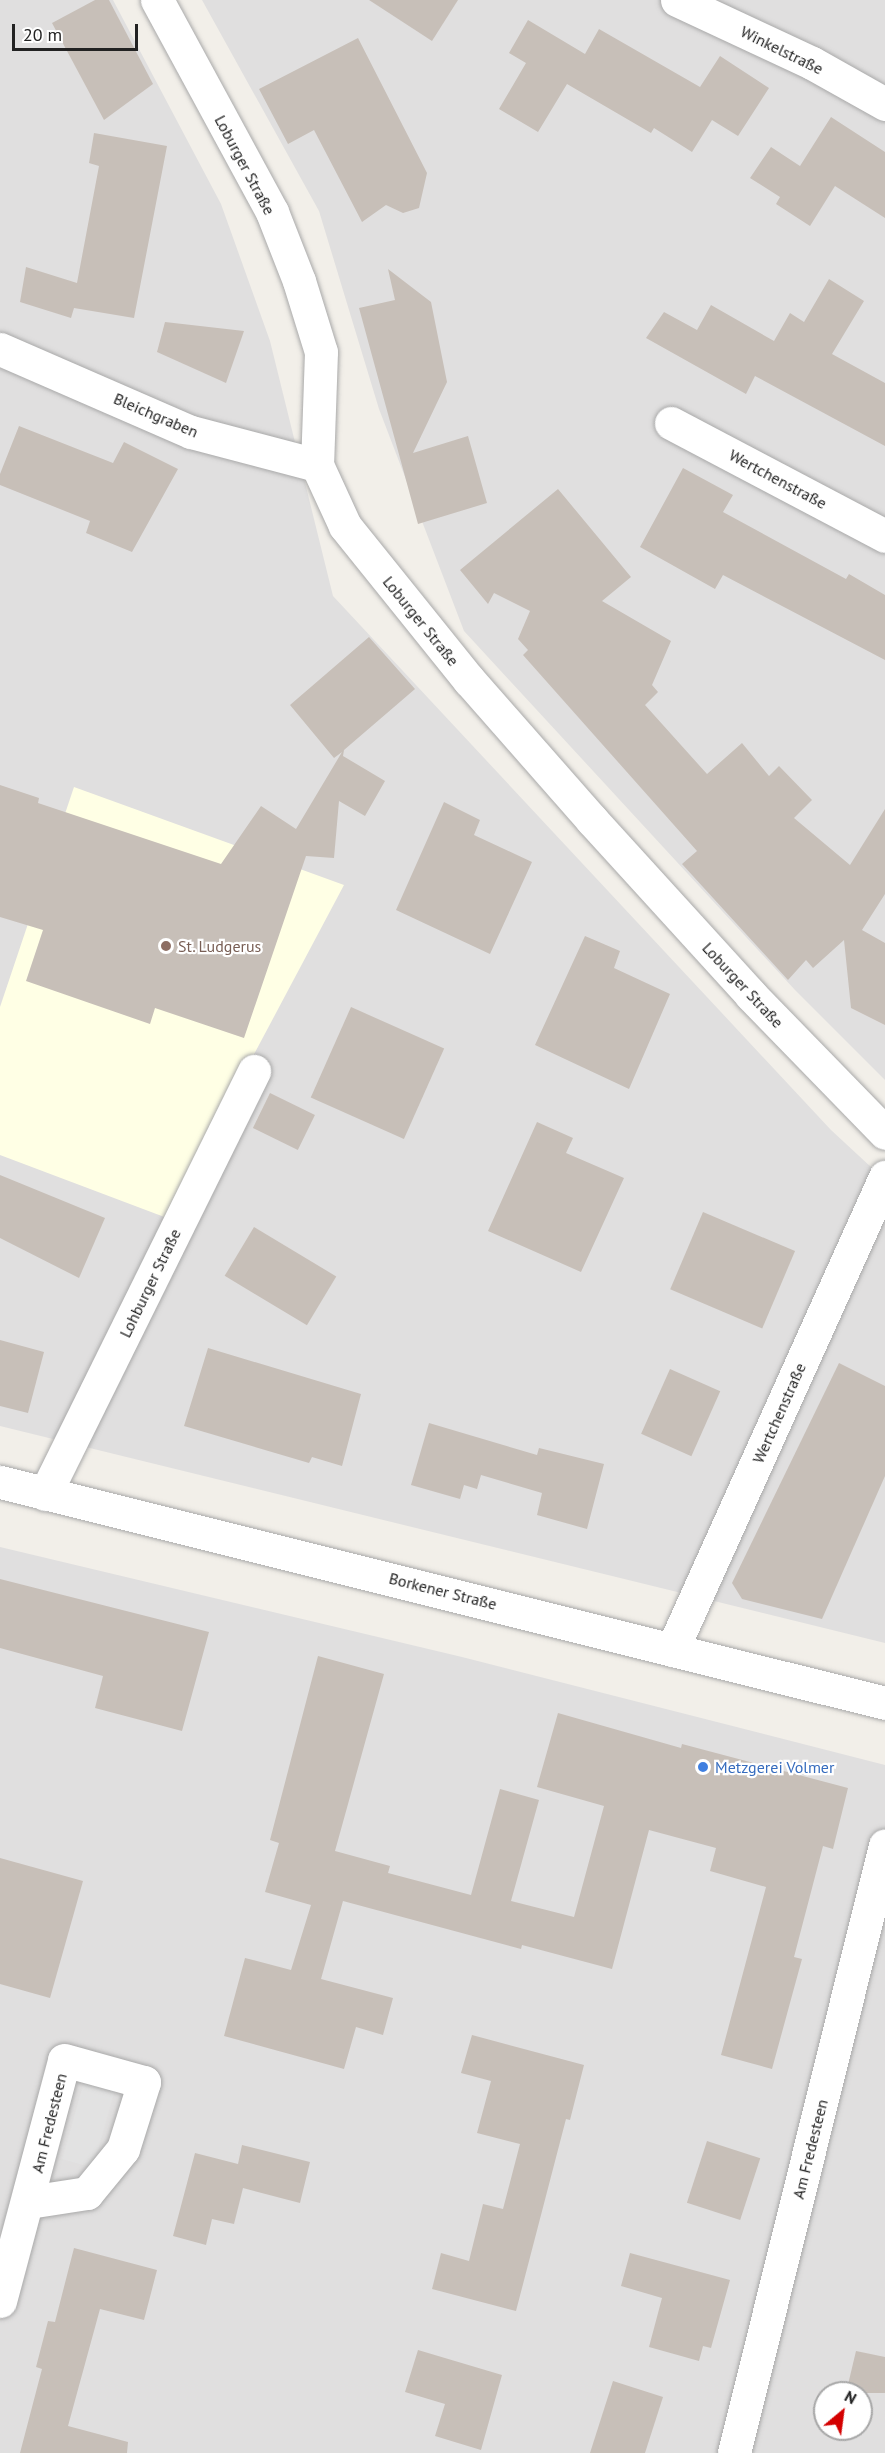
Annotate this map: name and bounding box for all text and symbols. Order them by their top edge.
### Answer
scale bar [15,12,141,50]
street label: Winkelstraße [737,22,827,78]
text: 20 m [23,23,62,46]
street label: Loburger Straße [211,112,279,218]
street label: Bleichgraben [111,389,201,441]
street label: Wertchenstraße [726,445,830,513]
street label: Loburger Straße [379,572,463,670]
place label: St. Ludgerus [178,936,263,956]
street label: Loburger Straße [698,938,788,1032]
marker: St. Ludgerus [159,939,173,953]
street label: Lohburger Straße [115,1225,185,1341]
street label: Wertchenstraße [748,1360,810,1466]
street label: Borkener Straße [387,1568,499,1614]
place label: Metzgerei Volmer [715,1757,835,1777]
marker: Metzgerei Volmer [696,1760,710,1774]
street label: Am Fredesteen [27,2071,71,2175]
street label: Am Fredesteen [788,2097,832,2201]
north arrow [813,2381,873,2441]
text: N [841,2386,860,2408]

